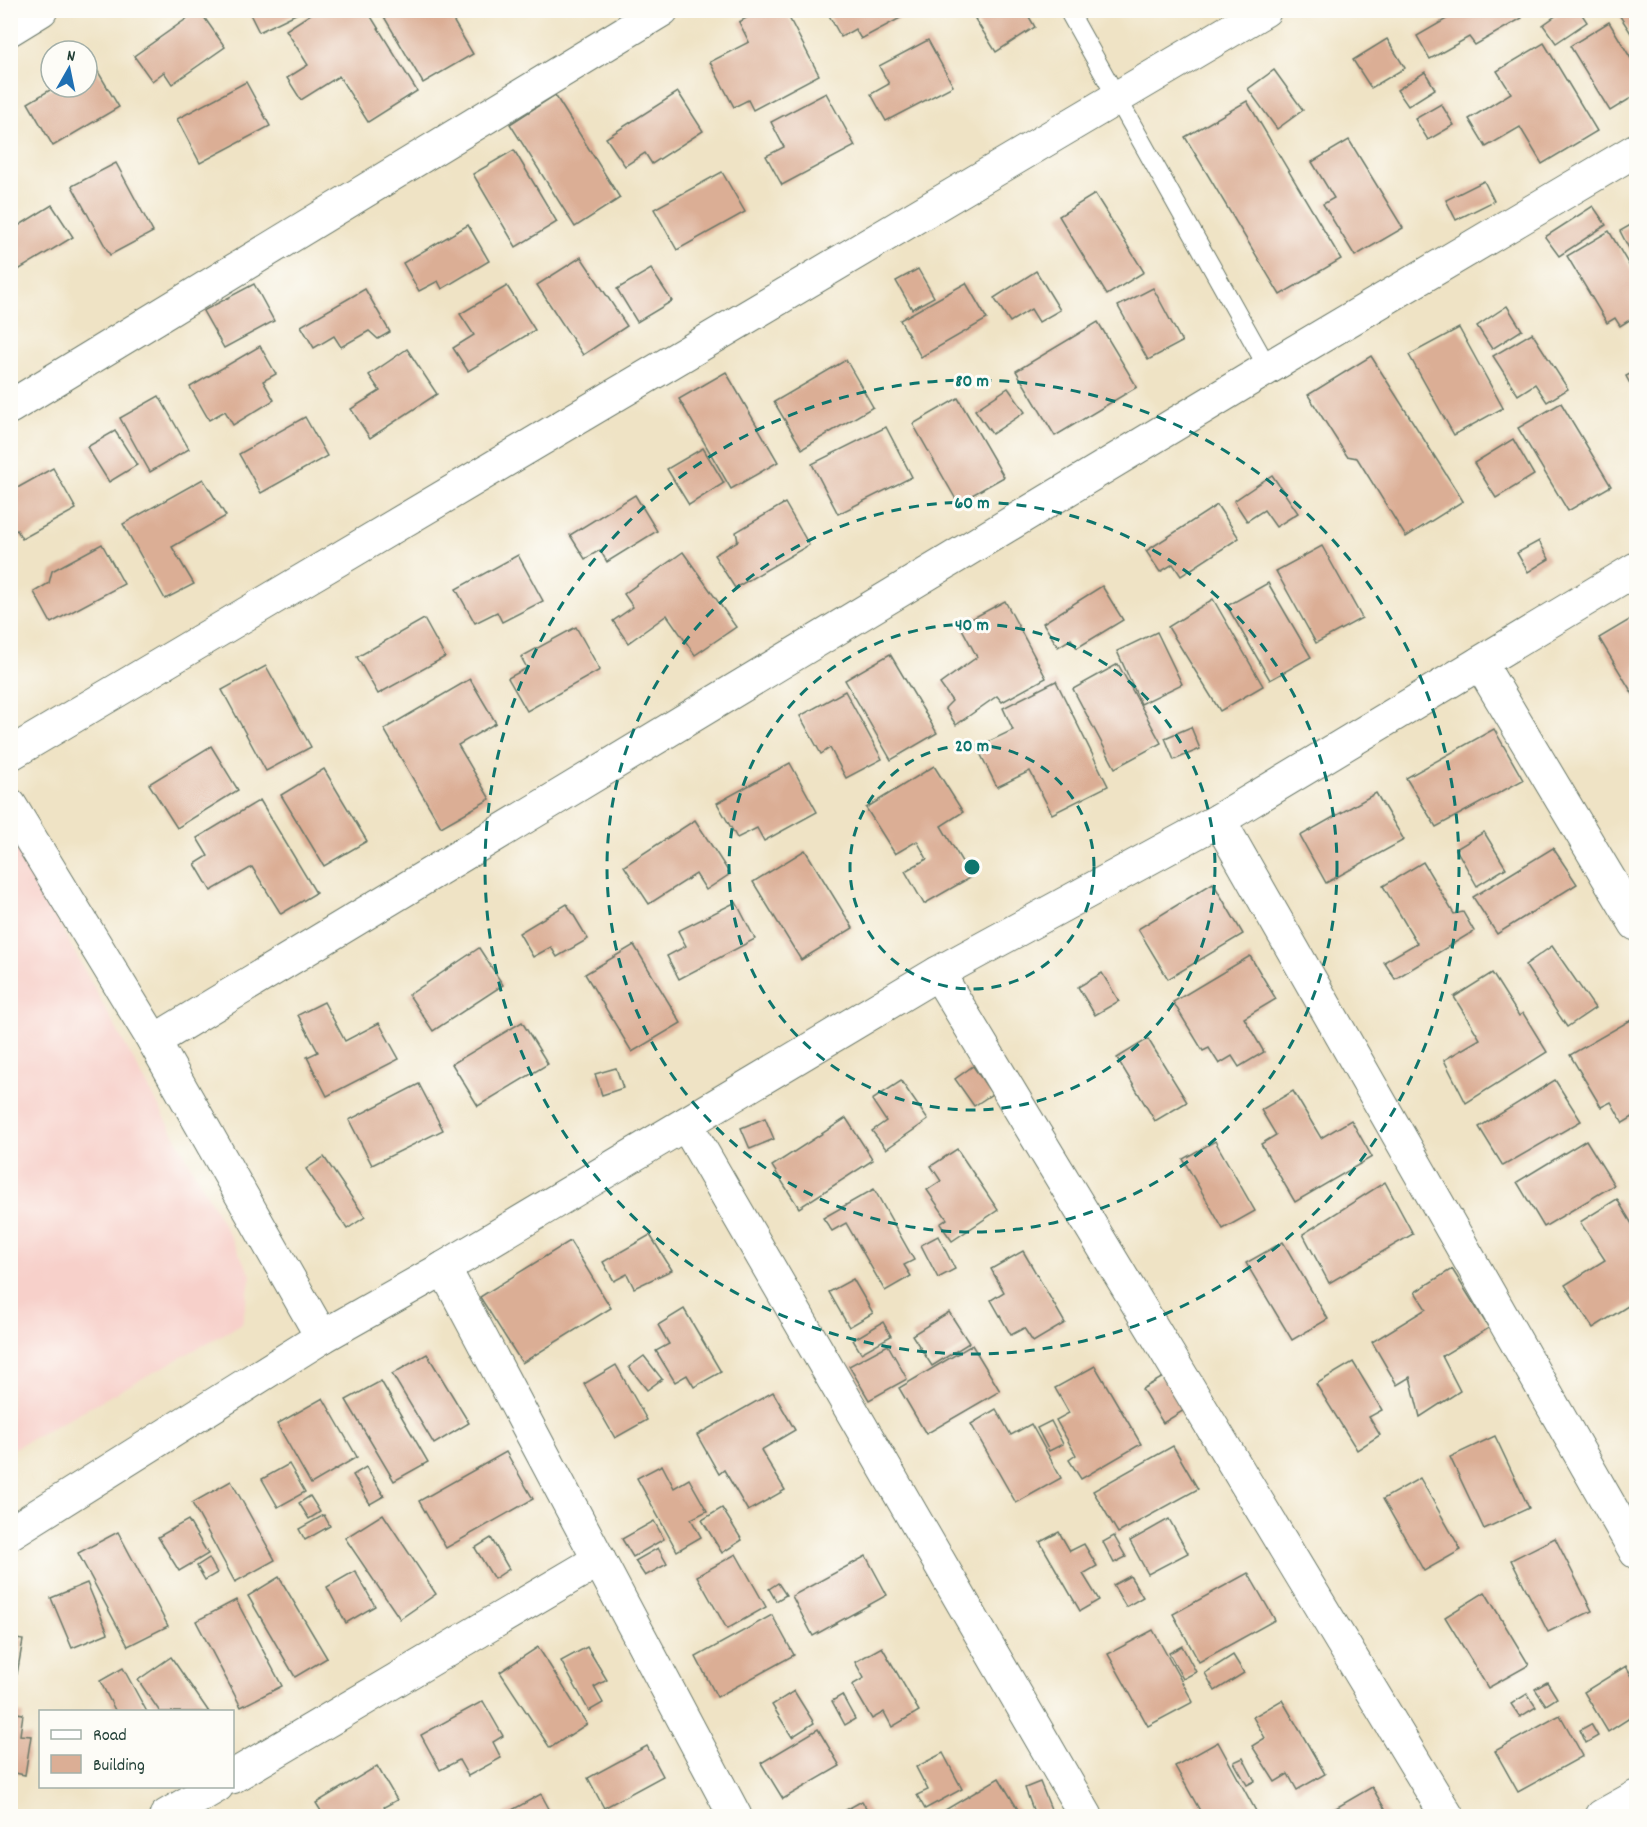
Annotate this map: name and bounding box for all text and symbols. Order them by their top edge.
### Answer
north arrow [39,39,99,99]
text: N [65,45,77,69]
text: 80 m [955,370,989,395]
text: 60 m [954,492,990,517]
text: 40 m [955,614,989,639]
text: 20 m [955,735,989,760]
centre of rings [962,857,982,877]
legend [39,1710,234,1788]
text: Road [93,1724,127,1749]
text: Building [93,1754,145,1779]

